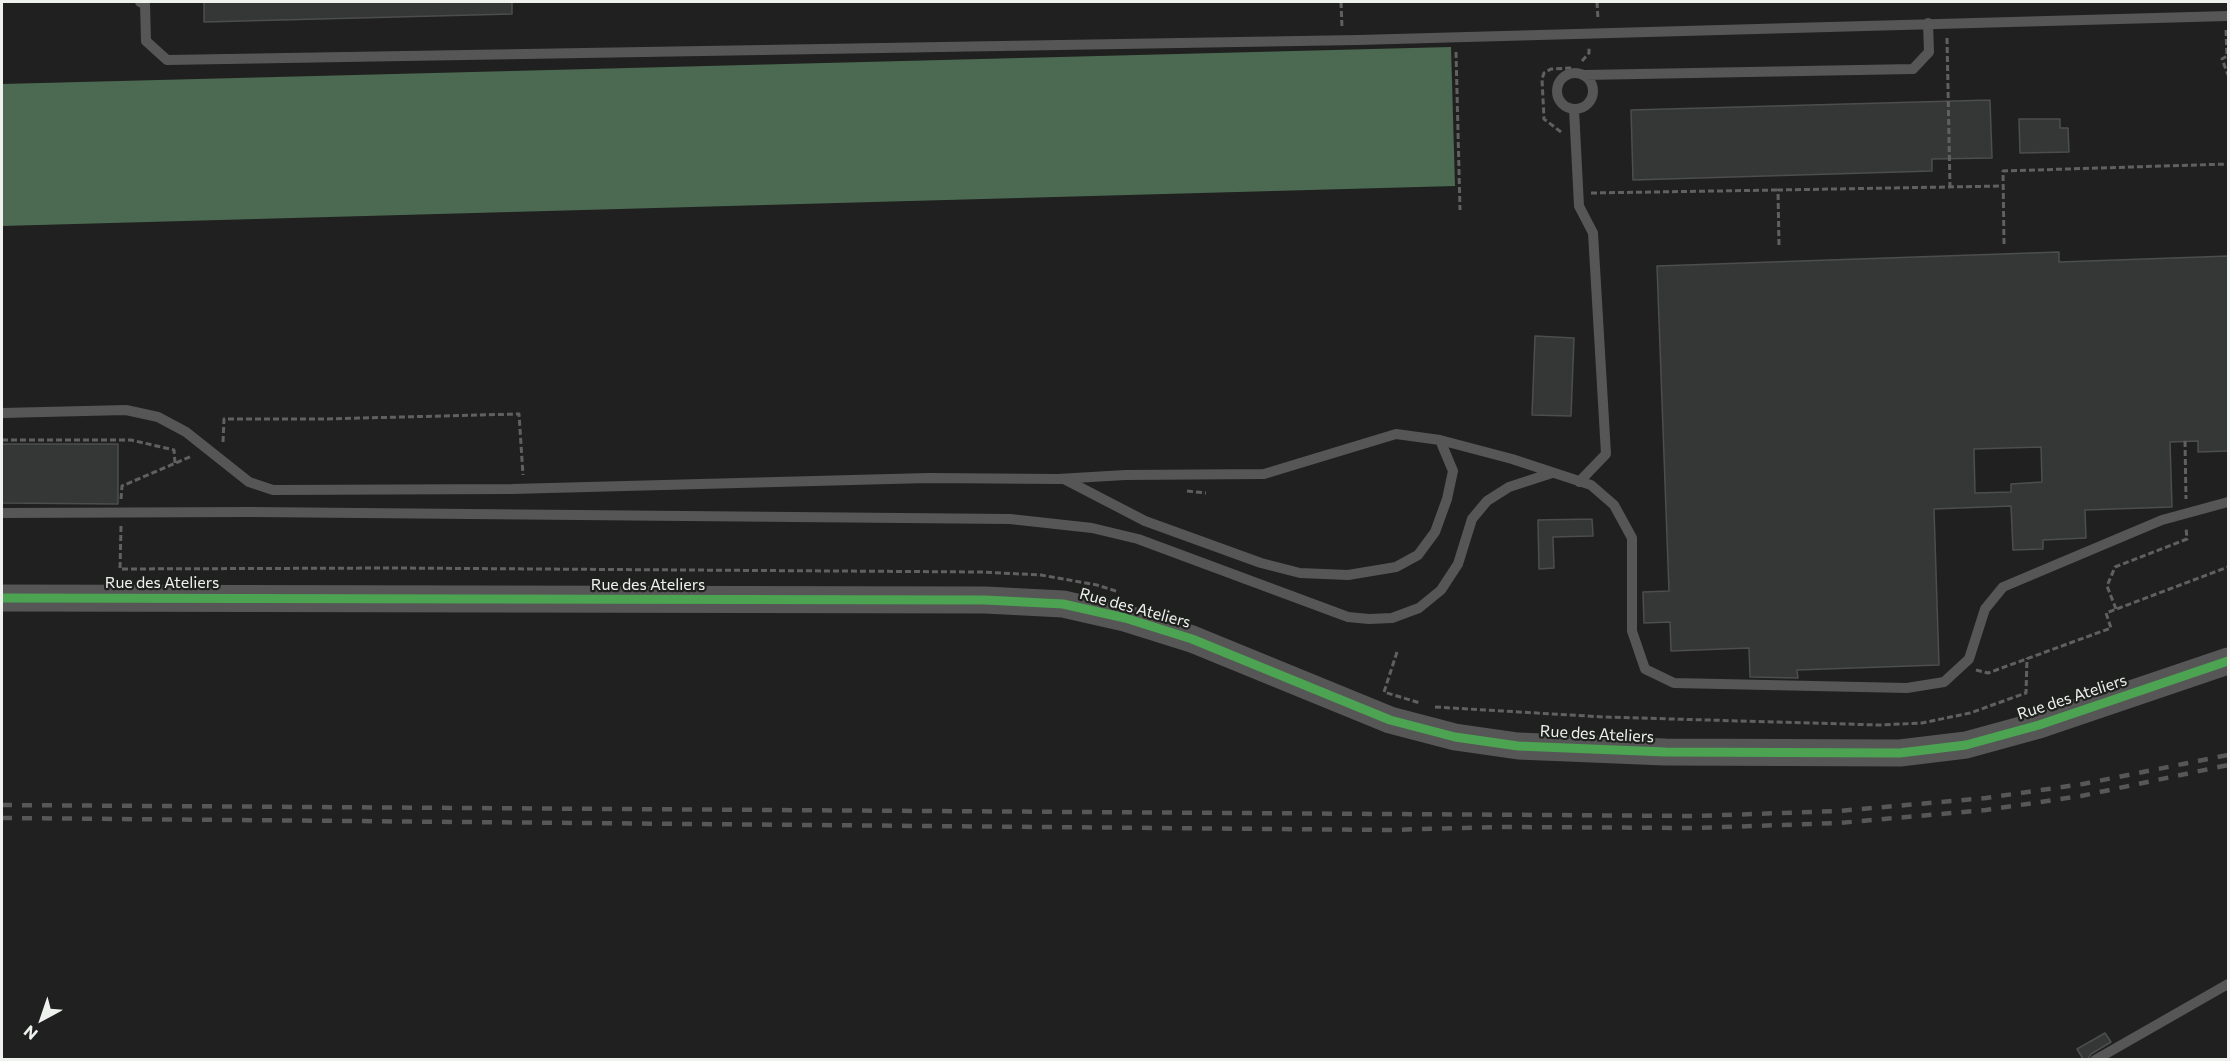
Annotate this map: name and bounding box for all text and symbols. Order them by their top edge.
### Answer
street label: Rue des Ateliers [105,573,219,593]
street label: Rue des Ateliers [591,575,705,595]
street label: Rue des Ateliers [1077,584,1193,632]
street label: Rue des Ateliers [2015,670,2129,724]
street label: Rue des Ateliers [1539,721,1655,747]
north arrow [12,989,72,1049]
text: N [19,1022,41,1044]

